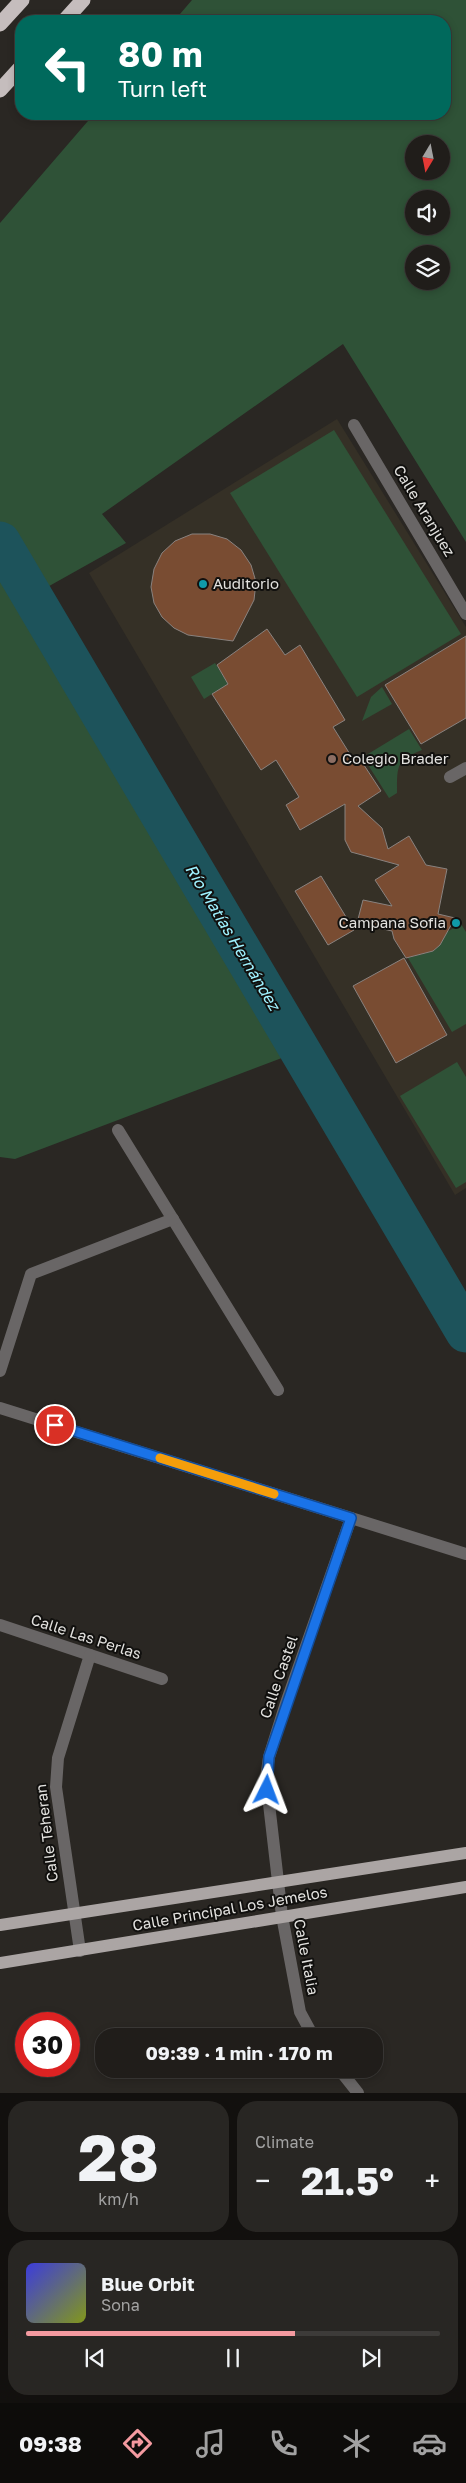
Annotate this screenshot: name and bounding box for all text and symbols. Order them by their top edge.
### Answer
text: 80 m [118,33,203,75]
icon: left [35,35,100,100]
text: Turn left [118,75,207,102]
north arrow [405,135,450,180]
map controls [405,135,450,290]
button: sound [405,190,450,235]
button: layers [405,245,450,290]
street label: Calle Aranjuez [390,461,459,560]
place label: Auditorio [213,574,279,592]
marker: Auditorio [197,578,209,590]
place label: Colegio Brader [342,749,449,767]
marker: Colegio Brader [326,753,338,765]
water label: Río Matías Hernández [181,860,286,1015]
place label: Campana Sofia [338,913,446,931]
marker: Campana Sofia [450,917,462,929]
pin [34,1404,76,1446]
icon: arrive [41,1411,69,1439]
street label: Calle Las Perlas [29,1610,144,1662]
street label: Calle Castel [255,1633,301,1721]
position arrow [240,1763,292,1815]
street label: Calle Teheran [31,1783,61,1883]
street label: Calle Principal Los Jemelos [131,1882,329,1934]
street label: Calle Italia [291,1917,323,1996]
speed limit sign: 30 [15,2012,80,2077]
text: 09:39 · 1 min · 170 m [145,2041,333,2064]
text: 28 [78,2117,159,2195]
text: Climate [255,2132,314,2152]
text: 21.5° [301,2158,394,2203]
text: − [255,2164,270,2197]
text: + [425,2164,440,2197]
text: km/h [98,2189,139,2209]
text: Blue Orbit [101,2272,195,2295]
text: Sona [101,2295,140,2315]
icon: previous [81,2344,109,2372]
icon: pause [219,2344,247,2372]
icon: next [357,2344,385,2372]
icon: directions [120,2426,155,2461]
icon: music [193,2426,228,2461]
icon: phone [266,2426,301,2461]
icon: climate [339,2426,374,2461]
icon: car [412,2426,447,2461]
text: 09:38 [19,2430,82,2457]

